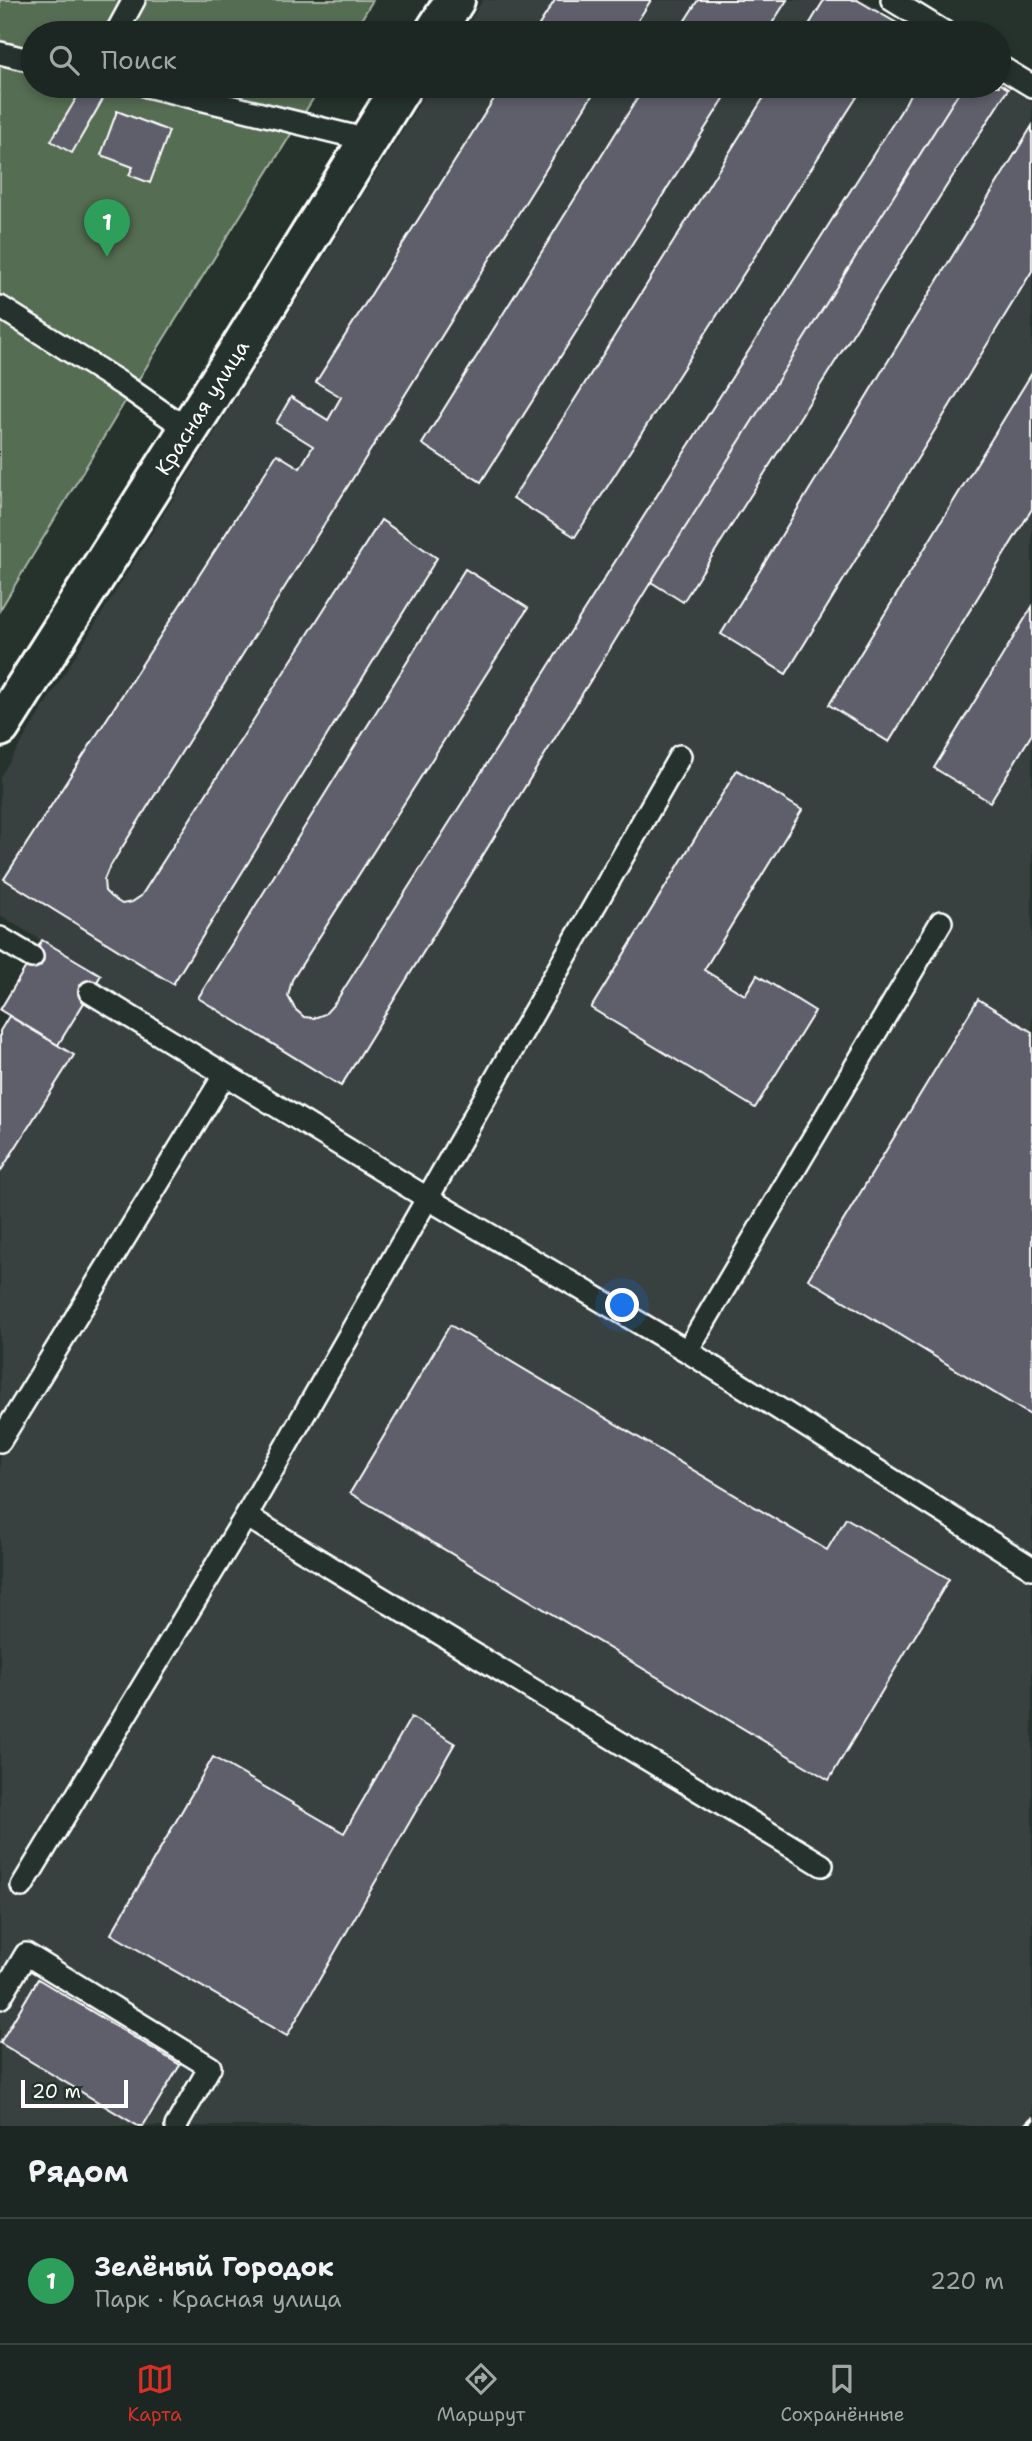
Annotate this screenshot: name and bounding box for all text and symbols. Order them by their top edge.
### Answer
search box [21,21,1011,98]
icon: search [45,41,83,79]
text: Поиск [101,42,177,77]
pin: 1 [84,199,130,257]
street label: Красная улица [149,335,256,481]
your location [605,1288,639,1322]
scale bar [21,2077,128,2109]
text: 20 m [32,2079,81,2104]
text: Рядом [28,2151,128,2192]
text: Зелёный Городок [95,2249,334,2284]
text: 1 [46,2266,56,2296]
text: 220 m [930,2266,1004,2296]
text: Парк · Красная улица [95,2284,342,2314]
tab: Карта [127,2360,182,2427]
tab: Маршрут [437,2360,525,2427]
tab: Сохранённые [780,2360,905,2427]

